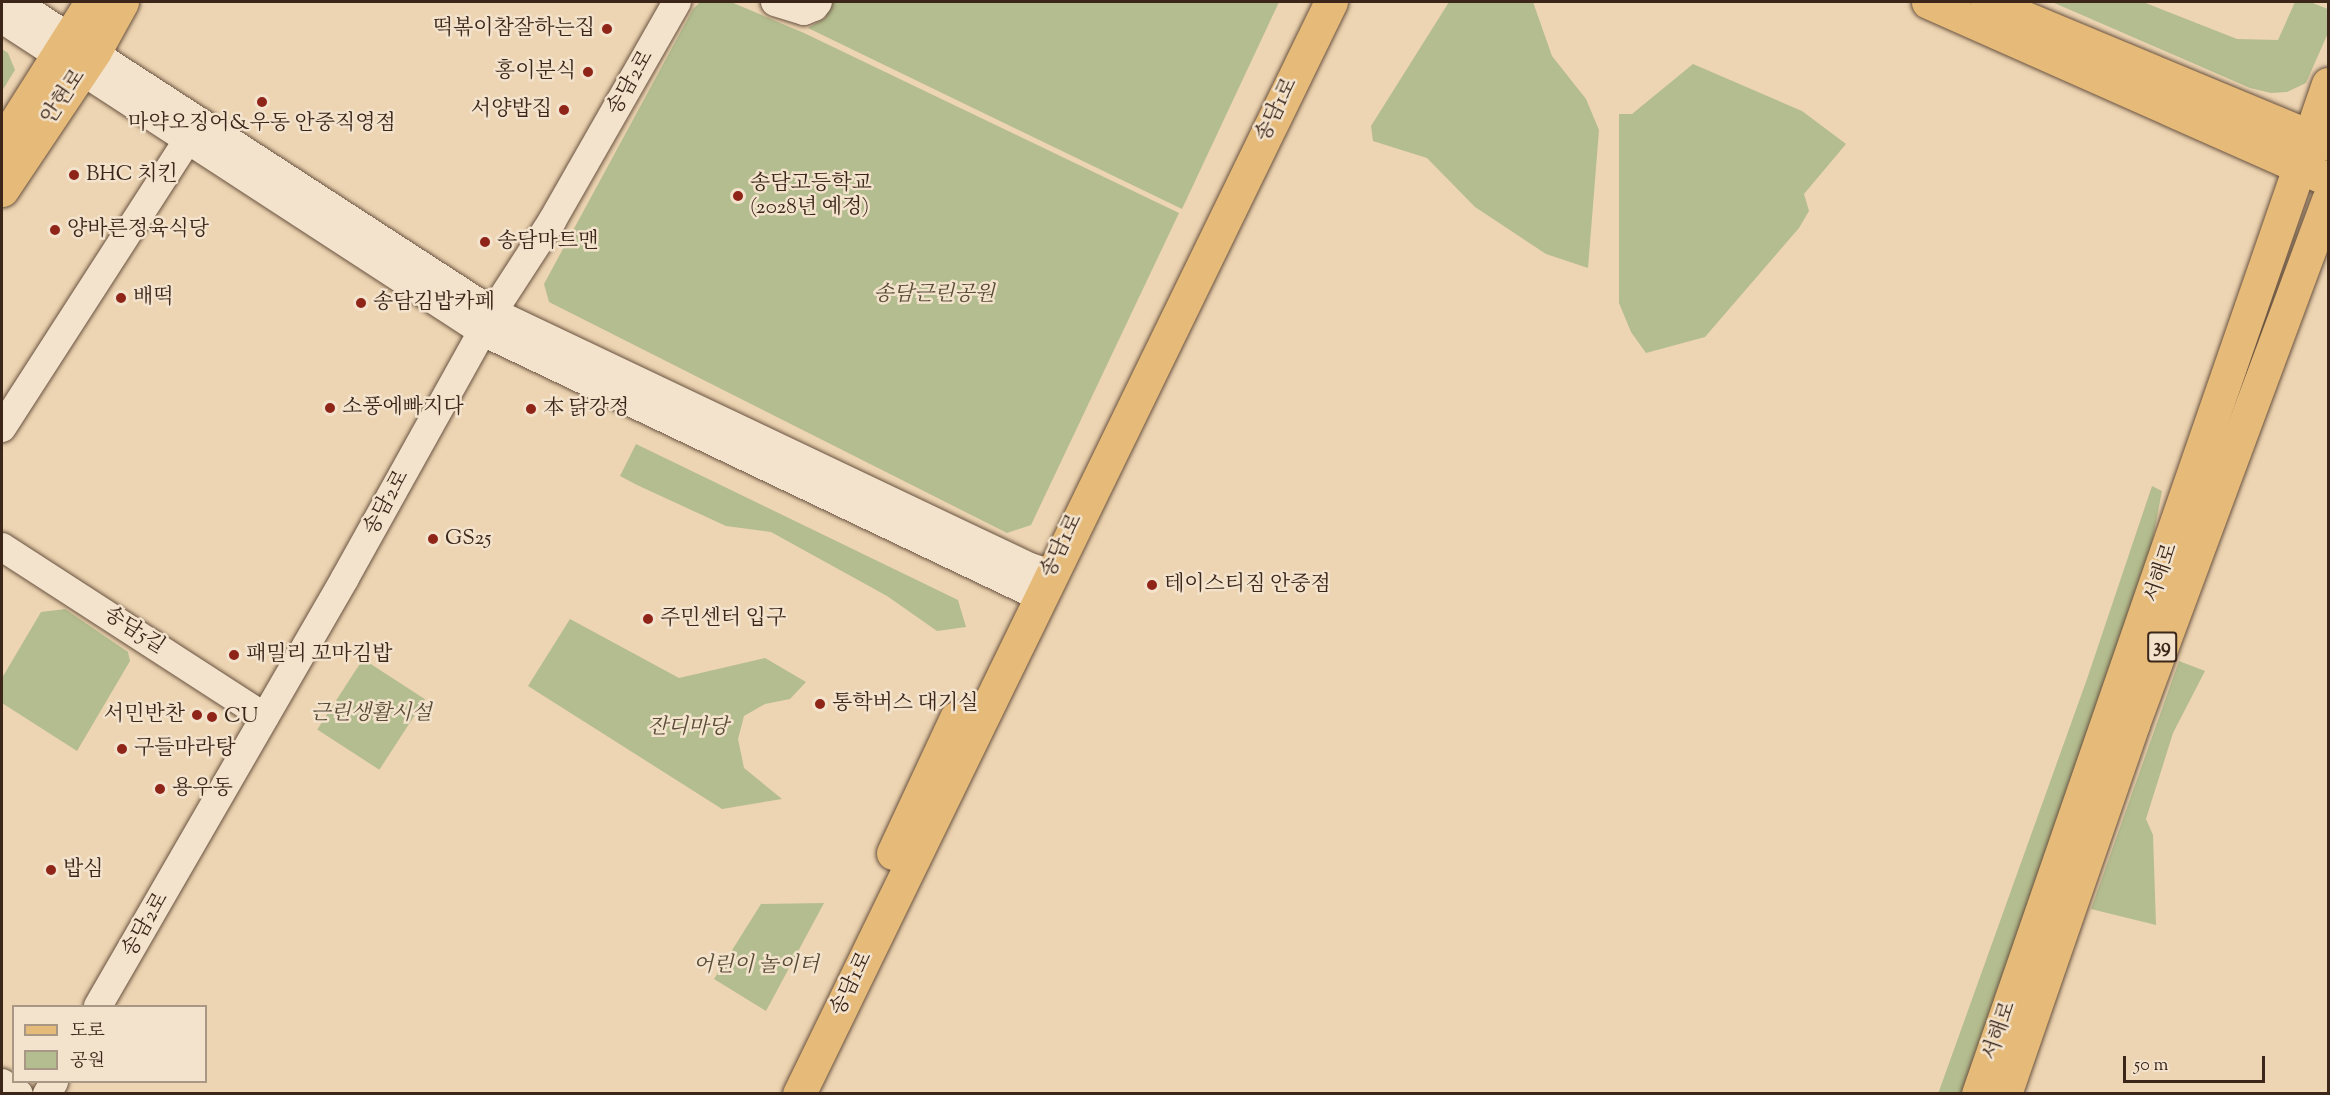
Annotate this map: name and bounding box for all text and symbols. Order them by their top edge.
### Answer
place label: 떡볶이참잘하는집 [433,16,595,42]
marker: 떡볶이참잘하는집 [600,22,614,36]
street label: 송담2로 [602,46,660,120]
place label: 홍이분식 [495,59,576,85]
street label: 안현로 [37,65,91,129]
marker: 홍이분식 [581,65,595,79]
street label: 송담1로 [1251,74,1303,146]
marker: 마약오징어&우동 안중직영점 [255,95,269,109]
place label: 서양밥집 [471,97,552,123]
marker: 서양밥집 [557,103,571,117]
place label: 마약오징어&우동 안중직영점 [128,111,396,137]
place label: BHC 치킨 [86,162,178,188]
marker: BHC 치킨 [67,168,81,182]
place label: 송담고등학교 (2028년 예정) [750,171,872,221]
marker: 송담고등학교 (2028년 예정) [731,189,745,203]
place label: 양바른정육식당 [67,217,209,243]
marker: 양바른정육식당 [48,223,62,237]
place label: 송담마트맨 [497,229,598,255]
marker: 송담마트맨 [478,235,492,249]
park label: 송담근린공원 [873,282,995,308]
place label: 배떡 [133,285,174,311]
place label: 송담김밥카페 [373,290,495,316]
marker: 배떡 [114,291,128,305]
marker: 송담김밥카페 [354,296,368,310]
place label: 소풍에빠지다 [342,395,464,421]
place label: 本 닭강정 [543,396,629,422]
marker: 소풍에빠지다 [323,401,337,415]
marker: 本 닭강정 [524,402,538,416]
street label: 송담2로 [359,466,415,540]
street label: 송담1로 [1036,510,1088,582]
place label: GS25 [445,526,491,552]
marker: GS25 [426,532,440,546]
street label: 서해로 [2140,540,2184,606]
place label: 테이스티짐 안중점 [1164,572,1331,598]
marker: 테이스티짐 안중점 [1145,578,1159,592]
street label: 송담5길 [99,602,169,660]
place label: 주민센터 입구 [660,606,786,632]
marker: 주민센터 입구 [641,612,655,626]
road number: 39 [2147,630,2177,664]
place label: 패밀리 꼬마김밥 [246,642,392,668]
marker: 패밀리 꼬마김밥 [227,648,241,662]
place label: 통학버스 대기실 [832,691,978,717]
marker: 통학버스 대기실 [813,697,827,711]
park label: 근린생활시설 [310,701,432,727]
place label: 서민반찬 [104,702,185,728]
place label: CU [224,704,258,730]
marker: 서민반찬 [190,708,204,722]
marker: CU [205,710,219,724]
park label: 잔디마당 [647,715,729,741]
place label: 구들마라탕 [134,736,235,762]
marker: 구들마라탕 [115,742,129,756]
place label: 용우동 [172,776,233,802]
marker: 용우동 [153,782,167,796]
place label: 밥심 [63,857,104,883]
marker: 밥심 [44,863,58,877]
street label: 송담2로 [117,888,175,962]
street label: 송담1로 [826,948,878,1020]
park label: 어린이 놀이터 [693,953,819,979]
street label: 서해로 [1978,998,2022,1064]
legend [12,1005,207,1083]
text: 도로 [70,1019,105,1045]
scale bar [2126,1044,2268,1082]
text: 공원 [70,1049,105,1075]
text: 50 m [2134,1053,2168,1079]

